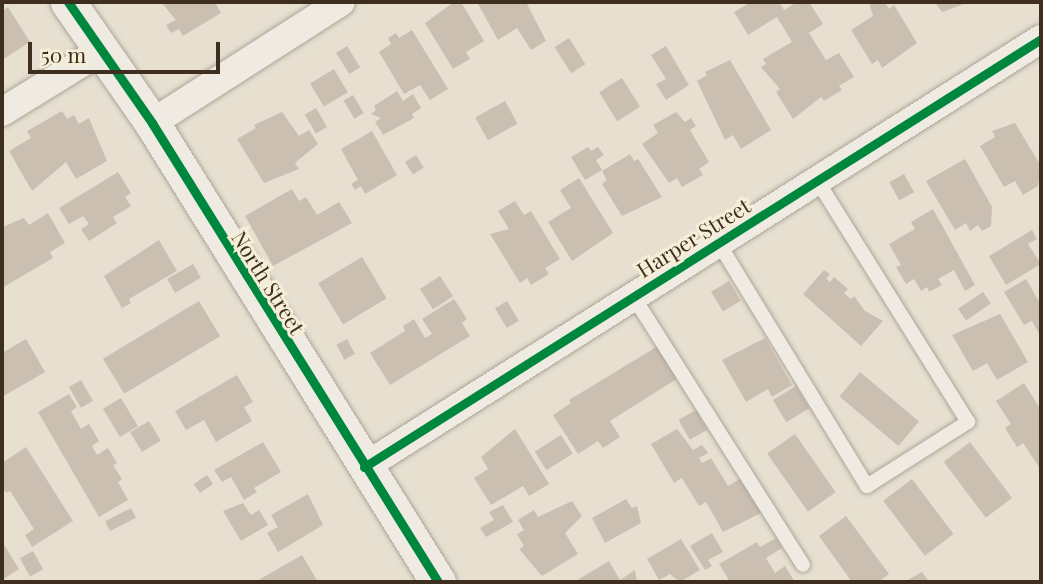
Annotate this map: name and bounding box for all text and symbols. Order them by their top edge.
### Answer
scale bar [32,28,224,72]
text: 50 m [41,40,86,68]
street label: Harper Street [631,192,755,282]
street label: North Street [227,226,311,338]

